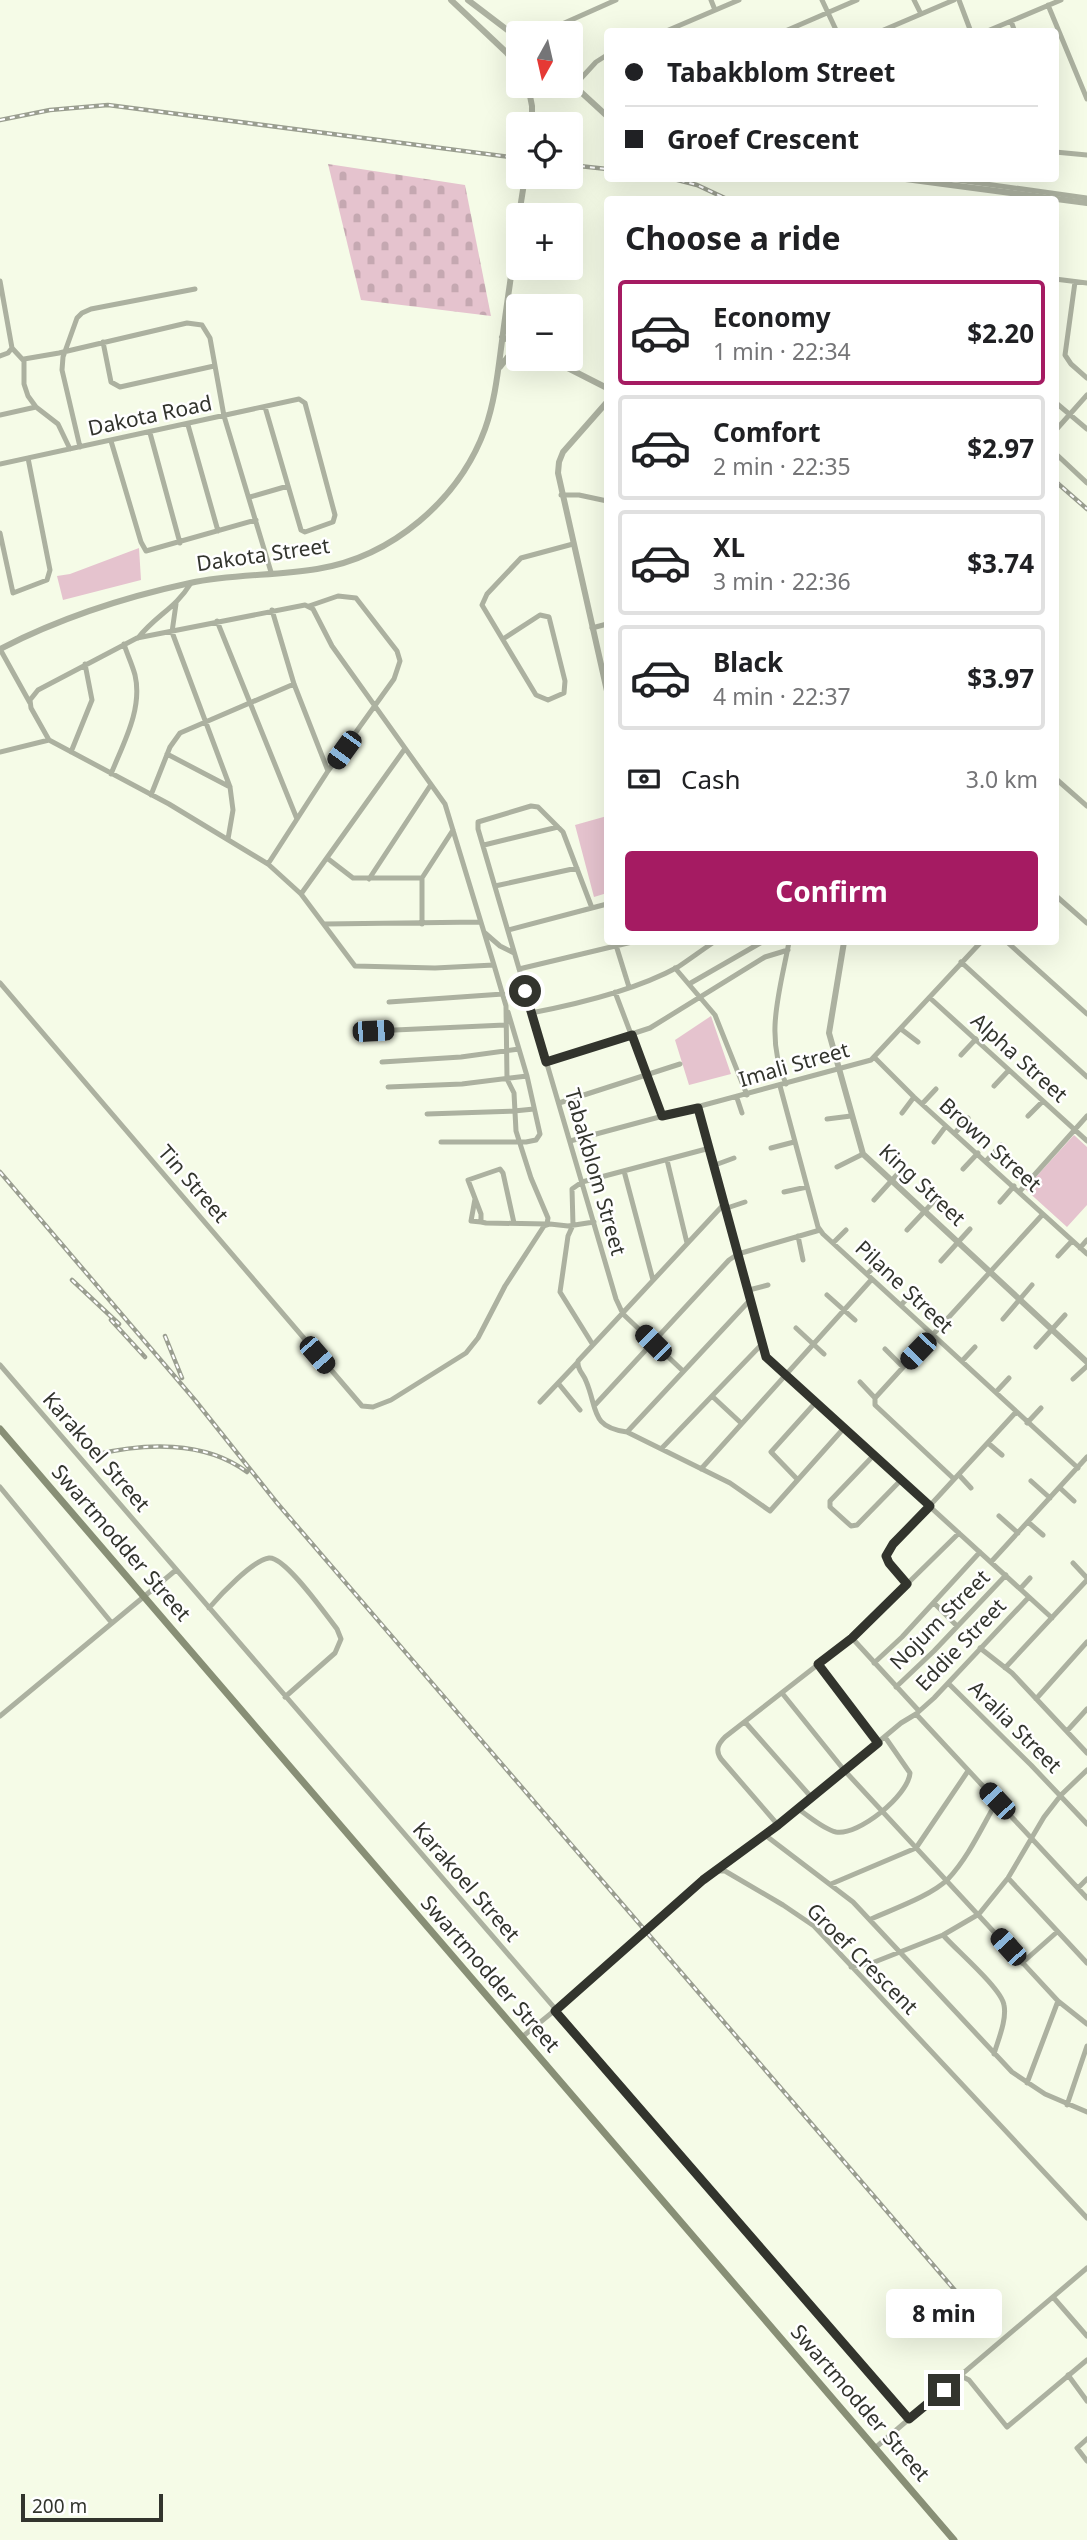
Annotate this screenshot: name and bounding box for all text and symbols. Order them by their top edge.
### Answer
north arrow [506,21,583,98]
map controls [506,21,583,371]
text: Tabakblom Street [667,54,895,90]
button: locate [506,112,583,189]
text: Groef Crescent [667,121,859,157]
button: + [506,203,583,280]
text: Choose a ride [625,216,841,259]
button: − [506,294,583,371]
text: Economy [713,299,831,335]
icon: car [629,301,692,364]
text: $2.20 [967,315,1034,351]
text: 1 min · 22:34 [713,335,851,367]
street label: Dakota Road [85,388,214,442]
text: Comfort [713,414,821,450]
icon: car [629,416,692,479]
text: $2.97 [967,430,1034,466]
text: 2 min · 22:35 [713,450,851,482]
text: XL [713,529,745,565]
street label: Dakota Street [194,531,332,577]
icon: car [629,531,692,594]
text: $3.74 [967,545,1034,581]
text: 3 min · 22:36 [713,565,851,597]
text: Black [713,644,783,680]
icon: car [629,646,692,709]
text: $3.97 [967,660,1034,696]
text: 4 min · 22:37 [713,680,851,712]
car [324,727,365,773]
icon: cash [625,760,663,798]
text: Cash [681,761,741,797]
text: 3.0 km [966,763,1038,795]
button: Confirm [625,851,1038,931]
route start [509,975,541,1007]
street label: Alpha Street [965,1007,1074,1108]
car [352,1019,395,1043]
street label: Imali Street [735,1035,853,1093]
street label: Tabakblom Street [559,1085,633,1259]
street label: Brown Street [934,1091,1048,1198]
street label: King Street [873,1137,972,1232]
street label: Tin Street [152,1139,235,1228]
street label: Pilane Street [850,1234,960,1339]
car [631,1321,676,1365]
car [896,1329,941,1373]
car [296,1332,339,1378]
street label: Karakoel Street [37,1386,157,1517]
street label: Swartmodder Street [46,1458,198,1627]
street label: Nojum Street [883,1563,996,1675]
street label: Eddie Street [909,1592,1012,1697]
street label: Aralia Street [963,1674,1068,1779]
car [975,1778,1020,1824]
street label: Karakoel Street [407,1816,527,1947]
street label: Swartmodder Street [415,1889,567,2058]
street label: Groef Crescent [801,1897,925,2020]
car [987,1924,1030,1970]
callout: 8 min [886,2288,1002,2338]
text: 8 min [912,2297,976,2329]
street label: Swartmodder Street [785,2318,937,2487]
route end [928,2374,960,2406]
scale bar [21,2491,163,2523]
text: 200 m [32,2493,87,2519]

